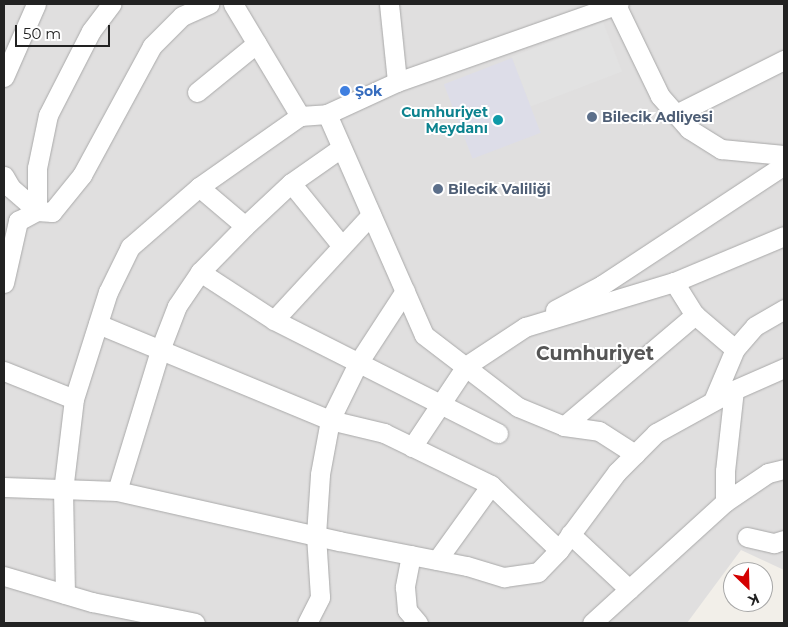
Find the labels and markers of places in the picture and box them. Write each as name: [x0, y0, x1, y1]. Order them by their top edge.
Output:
place label: Şok: [355, 83, 382, 99]
marker: Şok: [339, 85, 351, 97]
place label: Cumhuriyet Meydanı: [401, 104, 488, 136]
place label: Bilecik Adliyesi: [602, 109, 713, 125]
marker: Bilecik Adliyesi: [586, 111, 598, 123]
marker: Cumhuriyet Meydanı: [492, 114, 504, 126]
place label: Bilecik Valiliği: [448, 181, 551, 197]
marker: Bilecik Valiliği: [432, 183, 444, 195]

